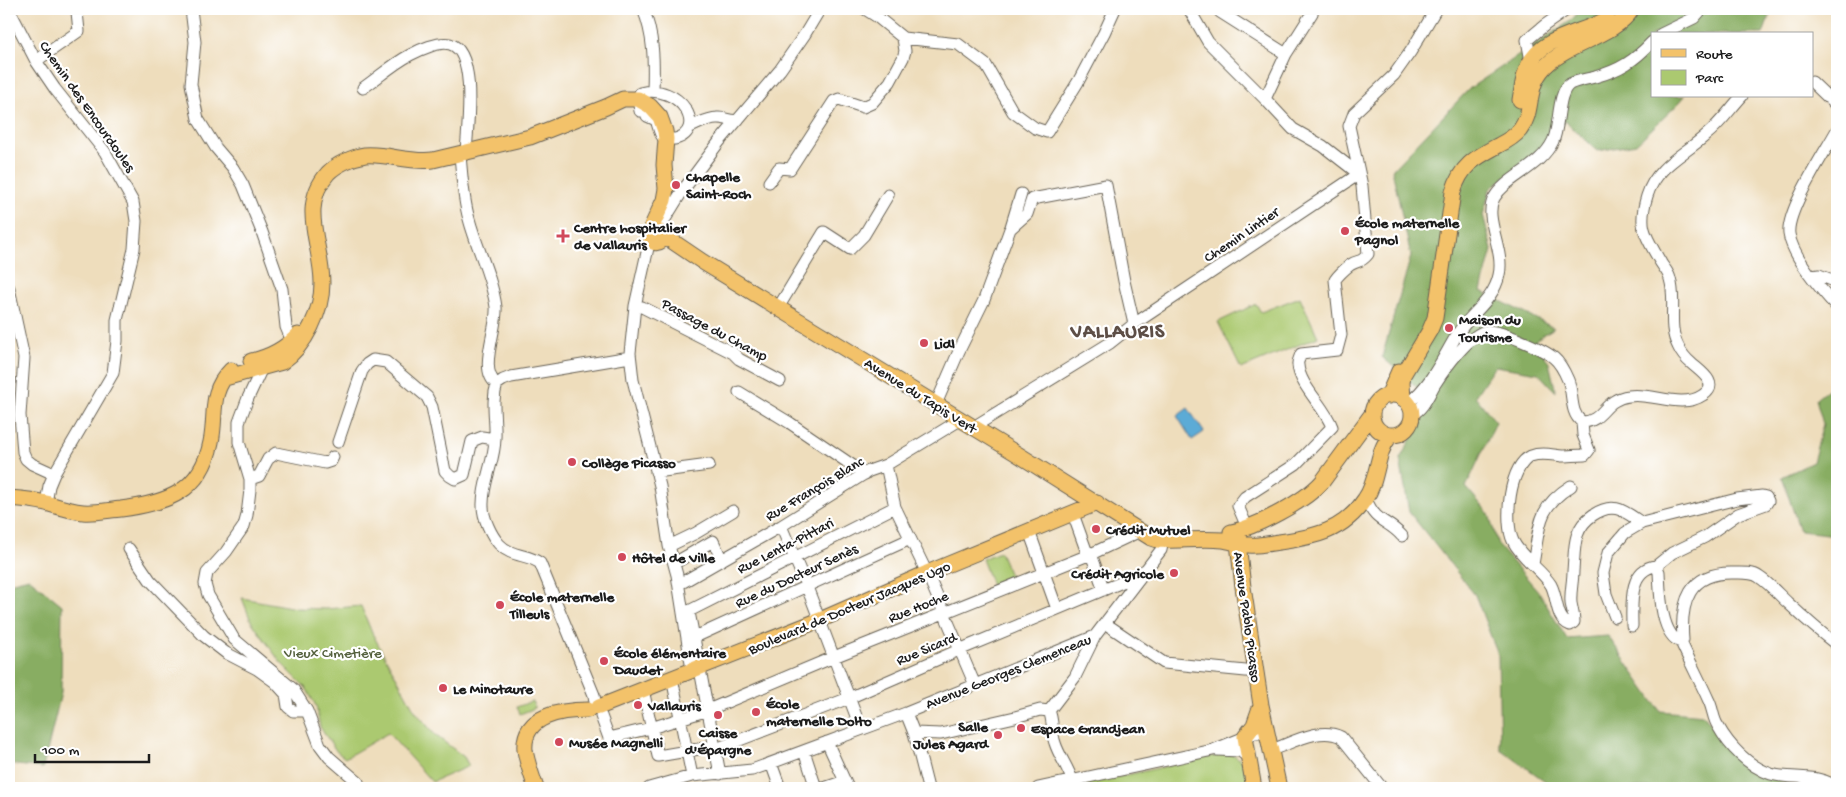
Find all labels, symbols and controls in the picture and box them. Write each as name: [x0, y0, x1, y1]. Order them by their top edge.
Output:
legend: [1651, 32, 1814, 98]
street label: Chemin des Encourdoules: [34, 38, 139, 177]
text: Route: [1696, 46, 1733, 64]
text: Parc: [1695, 70, 1724, 88]
place label: Chapelle Saint-Roch: [685, 169, 751, 204]
marker: Chapelle Saint-Roch: [670, 179, 682, 191]
street label: Chemin Lintier: [1201, 203, 1285, 267]
place label: École maternelle Pagnol: [1354, 215, 1460, 250]
place label: Centre hospitalier de Vallauris: [573, 220, 687, 255]
marker: École maternelle Pagnol: [1339, 225, 1351, 237]
marker: Centre hospitalier de Vallauris: [556, 229, 570, 243]
street label: Passage du Champ: [657, 295, 771, 367]
place label: Maison du Tourisme: [1458, 312, 1522, 347]
district label: VALLAURIS: [1070, 322, 1165, 345]
marker: Maison du Tourisme: [1443, 322, 1455, 334]
place label: Lidl: [934, 336, 956, 354]
marker: Lidl: [918, 337, 930, 349]
street label: Avenue du Tapis Vert: [860, 355, 981, 440]
street label: Rue François Blanc: [763, 453, 868, 526]
place label: Collège Picasso: [581, 455, 676, 473]
marker: Collège Picasso: [566, 456, 578, 468]
street label: Rue Lenta-Pittari: [734, 515, 837, 579]
place label: Crédit Mutuel: [1105, 522, 1191, 540]
marker: Crédit Mutuel: [1090, 523, 1102, 535]
street label: Rue du Docteur Senès: [733, 540, 861, 613]
place label: Hôtel de Ville: [632, 550, 716, 568]
marker: Hôtel de Ville: [616, 551, 628, 563]
street label: Avenue Pablo Picasso: [1228, 551, 1264, 684]
street label: Boulevard de Docteur Jacques Ugo: [745, 558, 954, 660]
place label: Crédit Agricole: [1070, 566, 1165, 584]
marker: Crédit Agricole: [1168, 567, 1180, 579]
street label: Rue Hoche: [886, 588, 952, 628]
place label: École maternelle Tilleuls: [509, 589, 615, 624]
marker: École maternelle Tilleuls: [494, 599, 506, 611]
street label: Rue Sicard: [894, 629, 961, 671]
street label: Avenue Georges Clemenceau: [923, 631, 1094, 714]
park label: Vieux Cimetière: [283, 645, 382, 663]
place label: École élémentaire Daudet: [612, 645, 727, 680]
marker: École élémentaire Daudet: [598, 655, 610, 667]
place label: Le Minotaure: [453, 681, 534, 699]
marker: Le Minotaure: [437, 682, 449, 694]
place label: École maternelle Dolto: [766, 696, 872, 731]
place label: Vallauris: [647, 698, 702, 716]
marker: Vallauris: [632, 699, 644, 711]
marker: École maternelle Dolto: [750, 706, 762, 718]
marker: Caisse d'Épargne: [712, 709, 724, 721]
place label: Salle Jules Agard: [912, 719, 990, 754]
place label: Espace Grandjean: [1031, 721, 1145, 739]
marker: Espace Grandjean: [1015, 722, 1027, 734]
place label: Caisse d'Épargne: [685, 725, 752, 760]
marker: Salle Jules Agard: [992, 729, 1004, 741]
scale bar: [35, 732, 149, 764]
place label: Musée Magnelli: [569, 735, 663, 753]
marker: Musée Magnelli: [553, 736, 565, 748]
text: 100 m: [41, 742, 80, 760]

